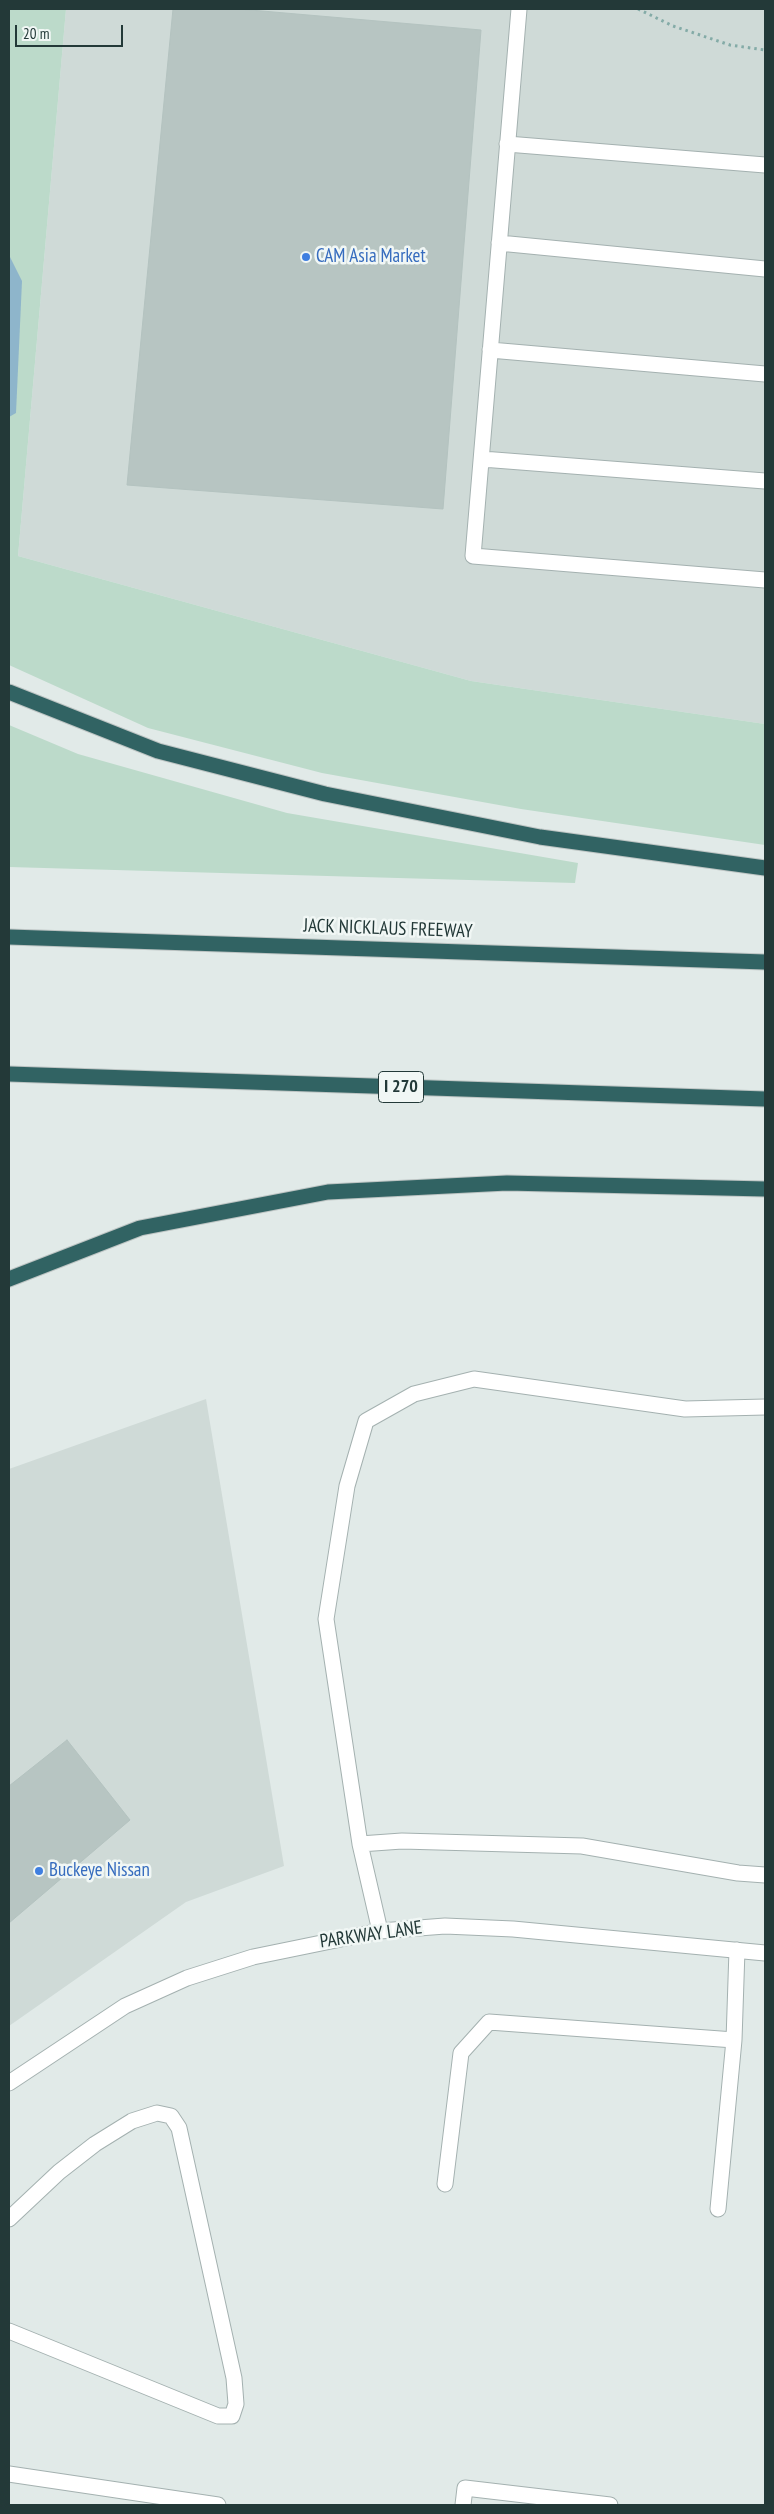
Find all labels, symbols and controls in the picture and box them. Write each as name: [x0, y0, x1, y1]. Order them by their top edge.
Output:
scale bar: [18, 15, 125, 47]
text: 20 m: [23, 24, 49, 43]
place label: CAM Asia Market: [316, 246, 426, 268]
marker: CAM Asia Market: [300, 251, 312, 263]
street label: JACK NICKLAUS FREEWAY: [303, 915, 473, 943]
road number: I 270: [378, 1072, 424, 1102]
place label: Buckeye Nissan: [49, 1860, 150, 1882]
marker: Buckeye Nissan: [33, 1865, 45, 1877]
street label: PARKWAY LANE: [318, 1917, 424, 1953]

